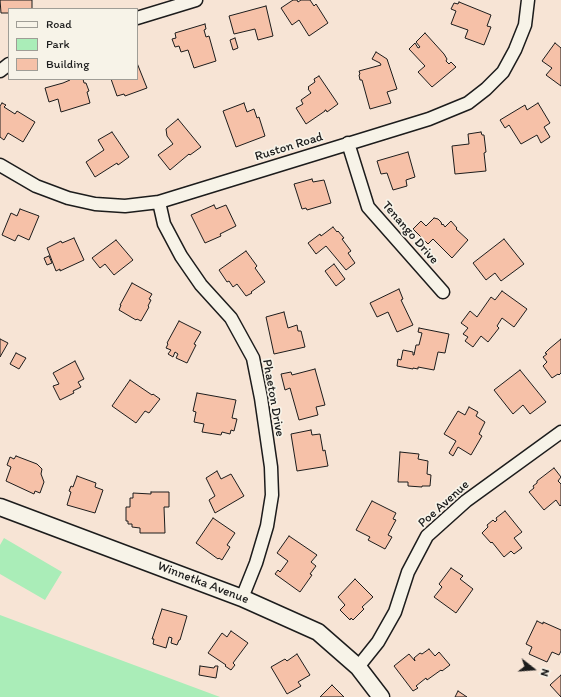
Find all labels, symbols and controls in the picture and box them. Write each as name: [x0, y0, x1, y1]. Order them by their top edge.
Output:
legend: [8, 8, 138, 80]
text: Road: [46, 17, 72, 31]
text: Park: [46, 37, 70, 51]
text: Building: [46, 57, 89, 71]
street label: Ruston Road: [253, 129, 325, 165]
street label: Tenango Drive: [378, 198, 442, 268]
street label: Phaeton Drive: [259, 358, 287, 438]
street label: Poe Avenue: [415, 477, 473, 531]
street label: Winnetka Avenue: [155, 558, 251, 608]
north arrow: [513, 649, 553, 689]
text: N: [538, 667, 552, 678]

